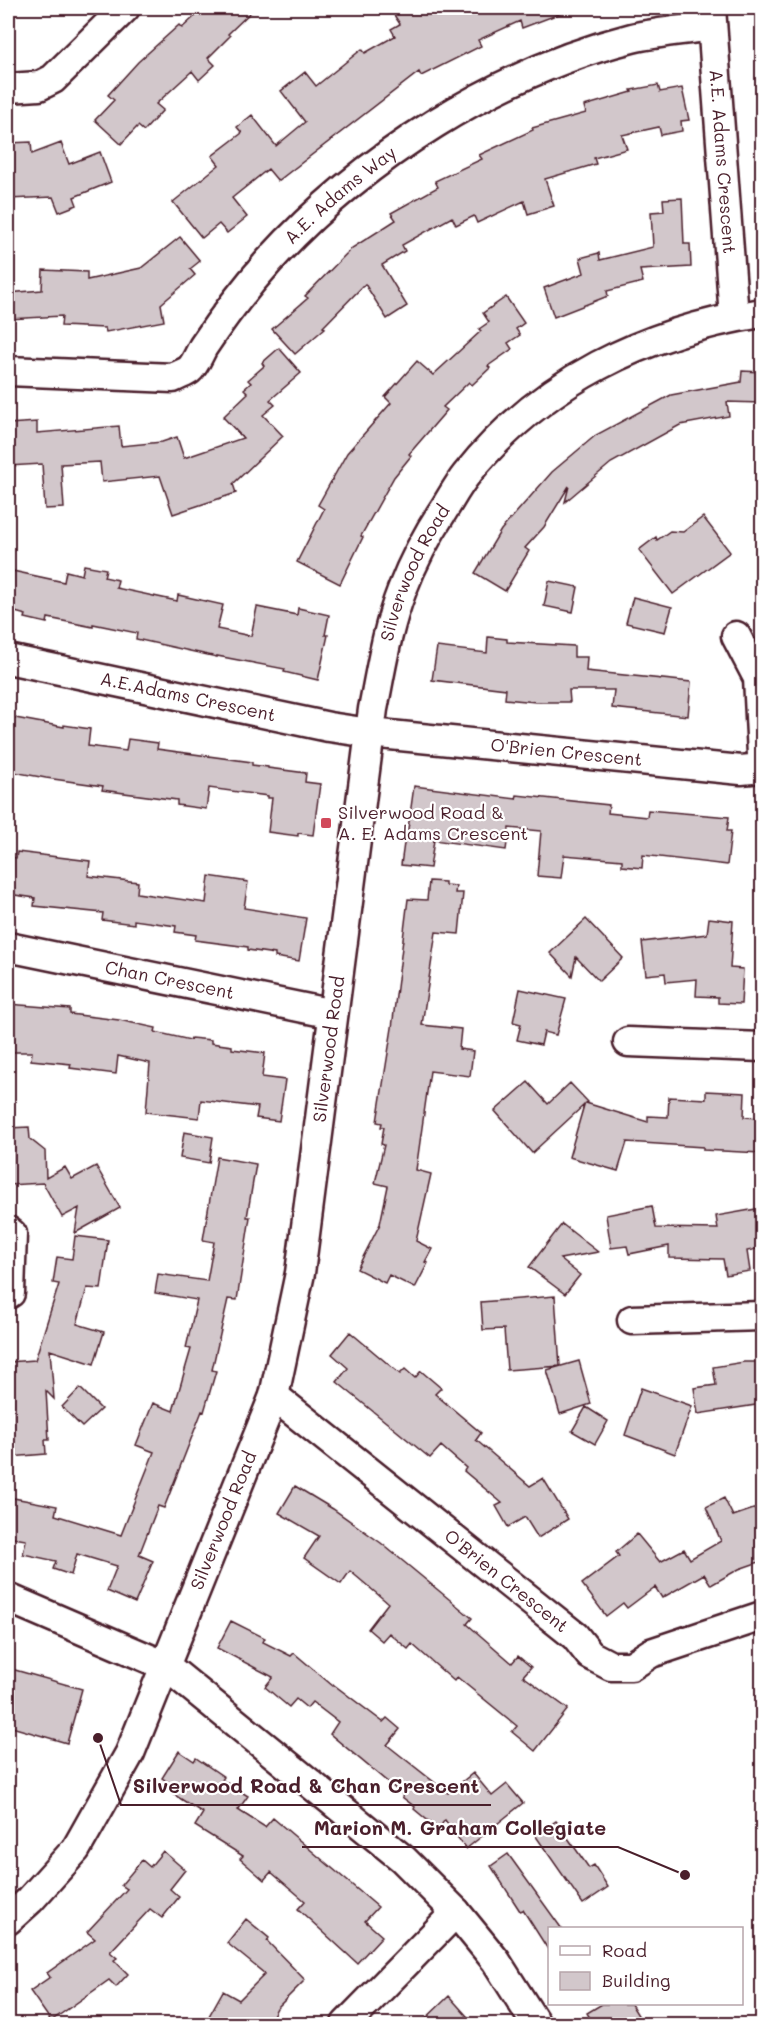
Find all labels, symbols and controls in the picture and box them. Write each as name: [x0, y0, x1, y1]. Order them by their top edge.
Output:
street label: A.E. Adams Crescent: [705, 69, 742, 254]
street label: A.E. Adams Way: [279, 140, 401, 249]
street label: Silverwood Road: [374, 500, 455, 644]
street label: A.E.Adams Crescent: [98, 666, 278, 726]
street label: O'Brien Crescent: [490, 732, 644, 771]
place label: Silverwood Road & A. E. Adams Crescent: [338, 800, 528, 845]
marker: Silverwood Road & A. E. Adams Crescent: [319, 816, 333, 830]
street label: Chan Crescent: [103, 954, 237, 1004]
street label: Silverwood Road: [307, 974, 349, 1124]
street label: Silverwood Road: [184, 1448, 261, 1593]
street label: O'Brien Crescent: [440, 1523, 574, 1637]
callout: Silverwood Road & Chan Crescent: [121, 1767, 491, 1805]
text: Silverwood Road & Chan Crescent: [133, 1772, 479, 1798]
callout: Marion M. Graham Collegiate: [302, 1809, 618, 1847]
text: Marion M. Graham Collegiate: [314, 1814, 606, 1840]
legend: [548, 1927, 743, 2005]
text: Road: [602, 1938, 647, 1962]
text: Building: [602, 1968, 670, 1992]

